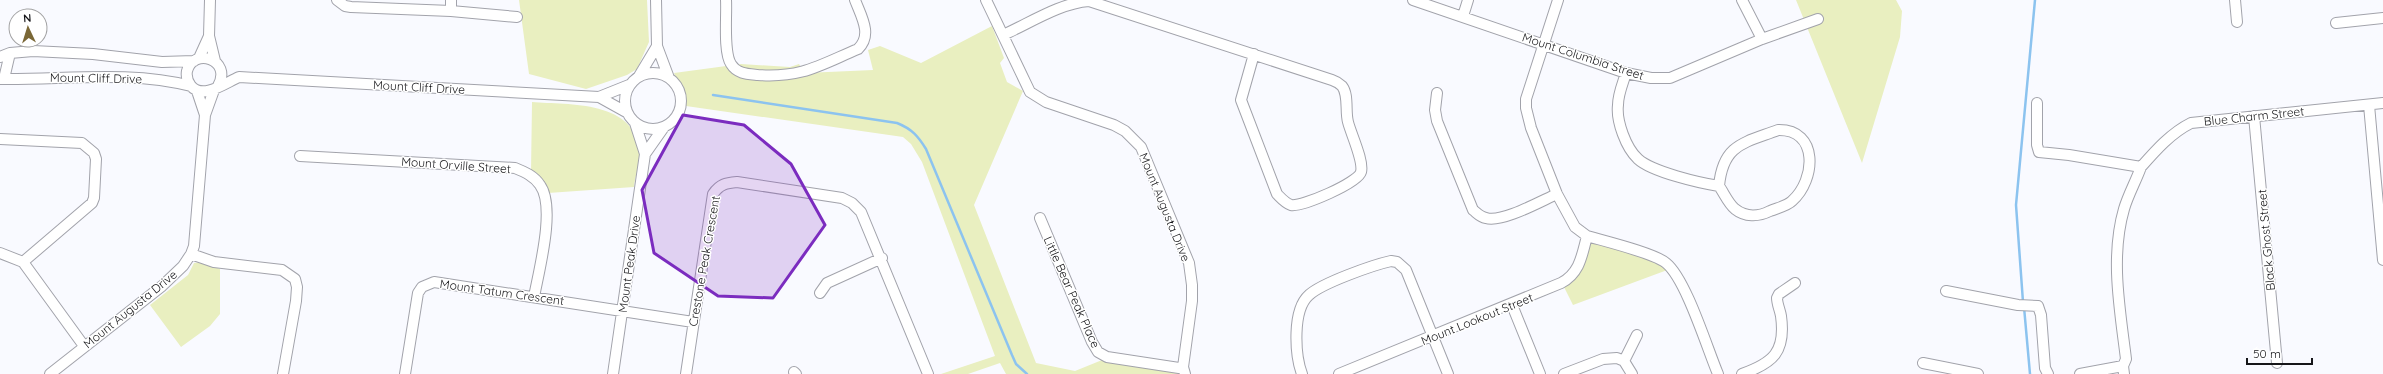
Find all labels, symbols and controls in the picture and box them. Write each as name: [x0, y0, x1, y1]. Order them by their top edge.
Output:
north arrow: [8, 8, 48, 48]
text: N: [23, 11, 32, 25]
street label: Mount Columbia Street: [1520, 29, 1646, 83]
street label: Mount Cliff Drive: [50, 70, 142, 86]
street label: Mount Cliff Drive: [373, 77, 466, 97]
street label: Blue Charm Street: [2203, 103, 2305, 129]
street label: Mount Augusta Drive: [1136, 150, 1194, 264]
street label: Mount Orville Street: [401, 154, 511, 176]
street label: Black Ghost Street: [2254, 189, 2278, 291]
street label: Crestone Peak Crescent: [685, 195, 723, 327]
street label: Mount Peak Drive: [615, 214, 643, 314]
street label: Little Bear Peak Place: [1041, 234, 1103, 350]
street label: Mount Augusta Drive: [80, 267, 180, 351]
street label: Mount Tatum Crescent: [439, 276, 565, 308]
street label: Mount Lookout Street: [1419, 290, 1535, 348]
scale bar: [2247, 340, 2312, 366]
text: 50 m: [2253, 346, 2281, 361]

